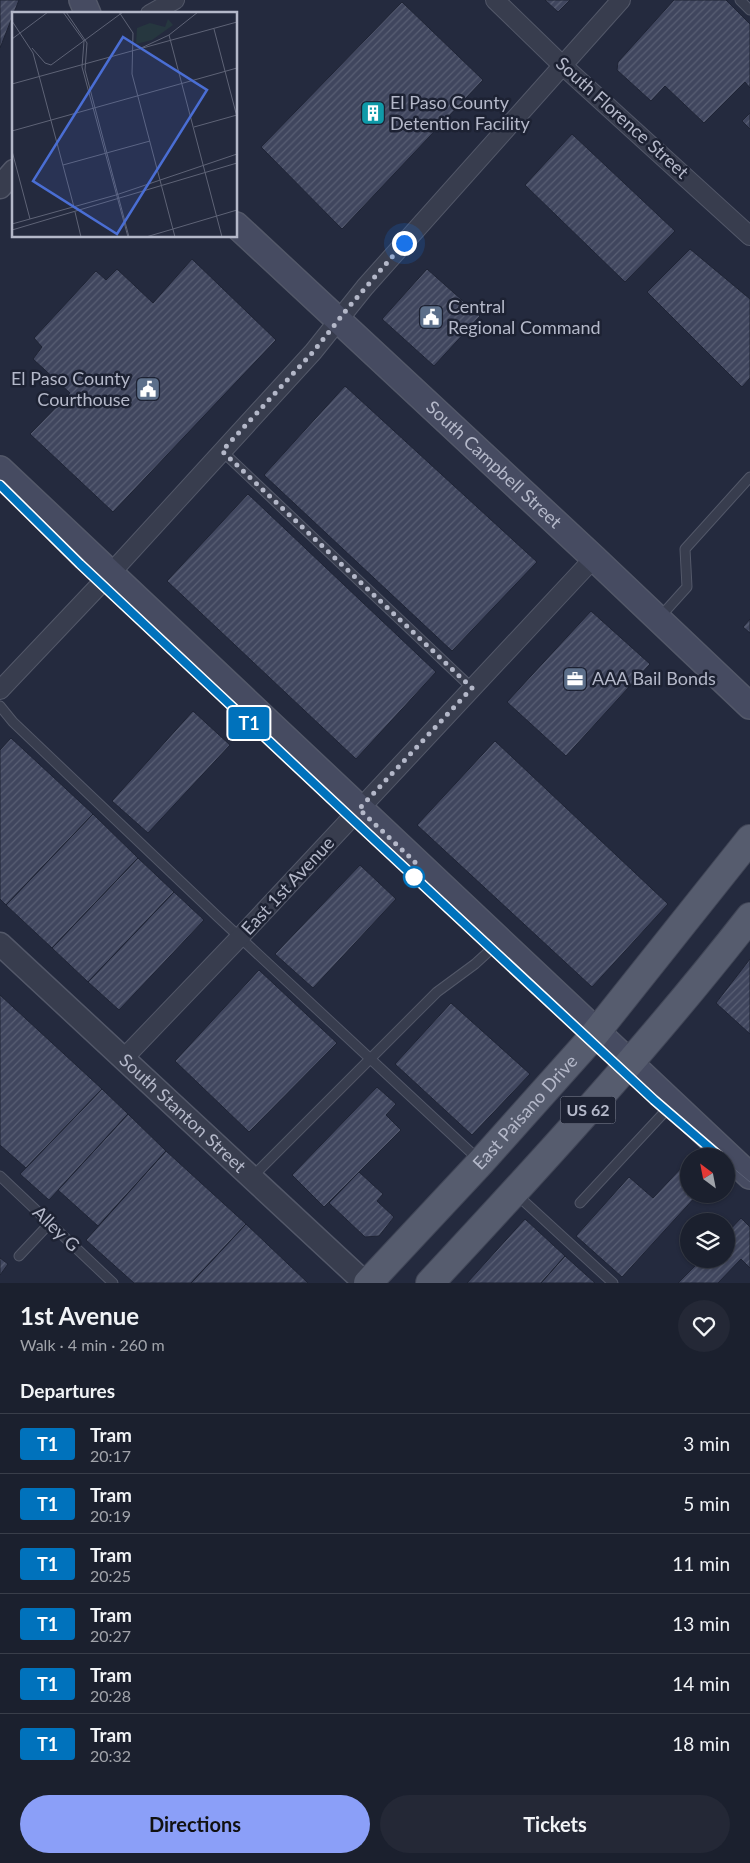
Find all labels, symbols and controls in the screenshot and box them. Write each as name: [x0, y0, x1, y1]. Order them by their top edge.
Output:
inset map: [12, 12, 238, 238]
street label: South Florence Street: [552, 52, 694, 183]
place label: El Paso County Detention Facility: [390, 91, 531, 134]
building icon: El Paso County Detention Facility: [360, 100, 386, 126]
your location: [392, 231, 417, 256]
place label: Central Regional Command: [448, 295, 601, 338]
public building icon: Central Regional Command: [418, 304, 444, 330]
place label: El Paso County Courthouse: [11, 367, 131, 410]
public building icon: El Paso County Courthouse: [135, 376, 161, 402]
street label: South Campbell Street: [422, 396, 567, 533]
office icon: AAA Bail Bonds: [562, 666, 588, 692]
place label: AAA Bail Bonds: [592, 667, 716, 689]
line badge: T1: [226, 707, 272, 739]
text: T1: [238, 712, 260, 734]
street label: East 1st Avenue: [236, 832, 338, 939]
unlabelled marker: [403, 866, 425, 888]
street label: South Stanton Street: [115, 1049, 251, 1177]
street label: East Paisano Drive: [468, 1050, 582, 1174]
road number: US 62: [560, 1096, 616, 1124]
north arrow: [680, 1148, 735, 1202]
map controls: [680, 1148, 735, 1268]
street label: Alley G: [29, 1201, 85, 1256]
button: layers: [680, 1213, 735, 1268]
button: heart: [678, 1300, 730, 1352]
text: 1st Avenue: [20, 1301, 139, 1330]
text: Walk · 4 min · 260 m: [20, 1335, 165, 1354]
text: Departures: [20, 1379, 115, 1402]
text: Tram: [90, 1423, 132, 1446]
text: 3 min: [683, 1432, 730, 1455]
text: T1: [37, 1433, 58, 1455]
text: 20:17: [90, 1446, 131, 1465]
text: Tram: [90, 1483, 132, 1506]
text: 5 min: [683, 1492, 730, 1515]
text: T1: [37, 1493, 58, 1515]
text: 20:19: [90, 1506, 131, 1525]
text: Tram: [90, 1543, 132, 1566]
text: 11 min: [672, 1552, 730, 1575]
text: T1: [37, 1553, 58, 1575]
text: 20:25: [90, 1566, 131, 1585]
text: Tram: [90, 1603, 132, 1626]
text: 13 min: [672, 1612, 730, 1635]
text: T1: [37, 1613, 58, 1635]
text: 20:27: [90, 1626, 131, 1645]
text: Tram: [90, 1663, 132, 1686]
text: 14 min: [672, 1672, 730, 1695]
text: T1: [37, 1673, 58, 1695]
text: 20:28: [90, 1686, 131, 1705]
text: Tram: [90, 1723, 132, 1746]
text: 18 min: [672, 1732, 730, 1755]
text: T1: [37, 1733, 58, 1755]
text: 20:32: [90, 1746, 131, 1765]
button: Directions: [20, 1795, 370, 1853]
button: Tickets: [380, 1795, 730, 1853]

